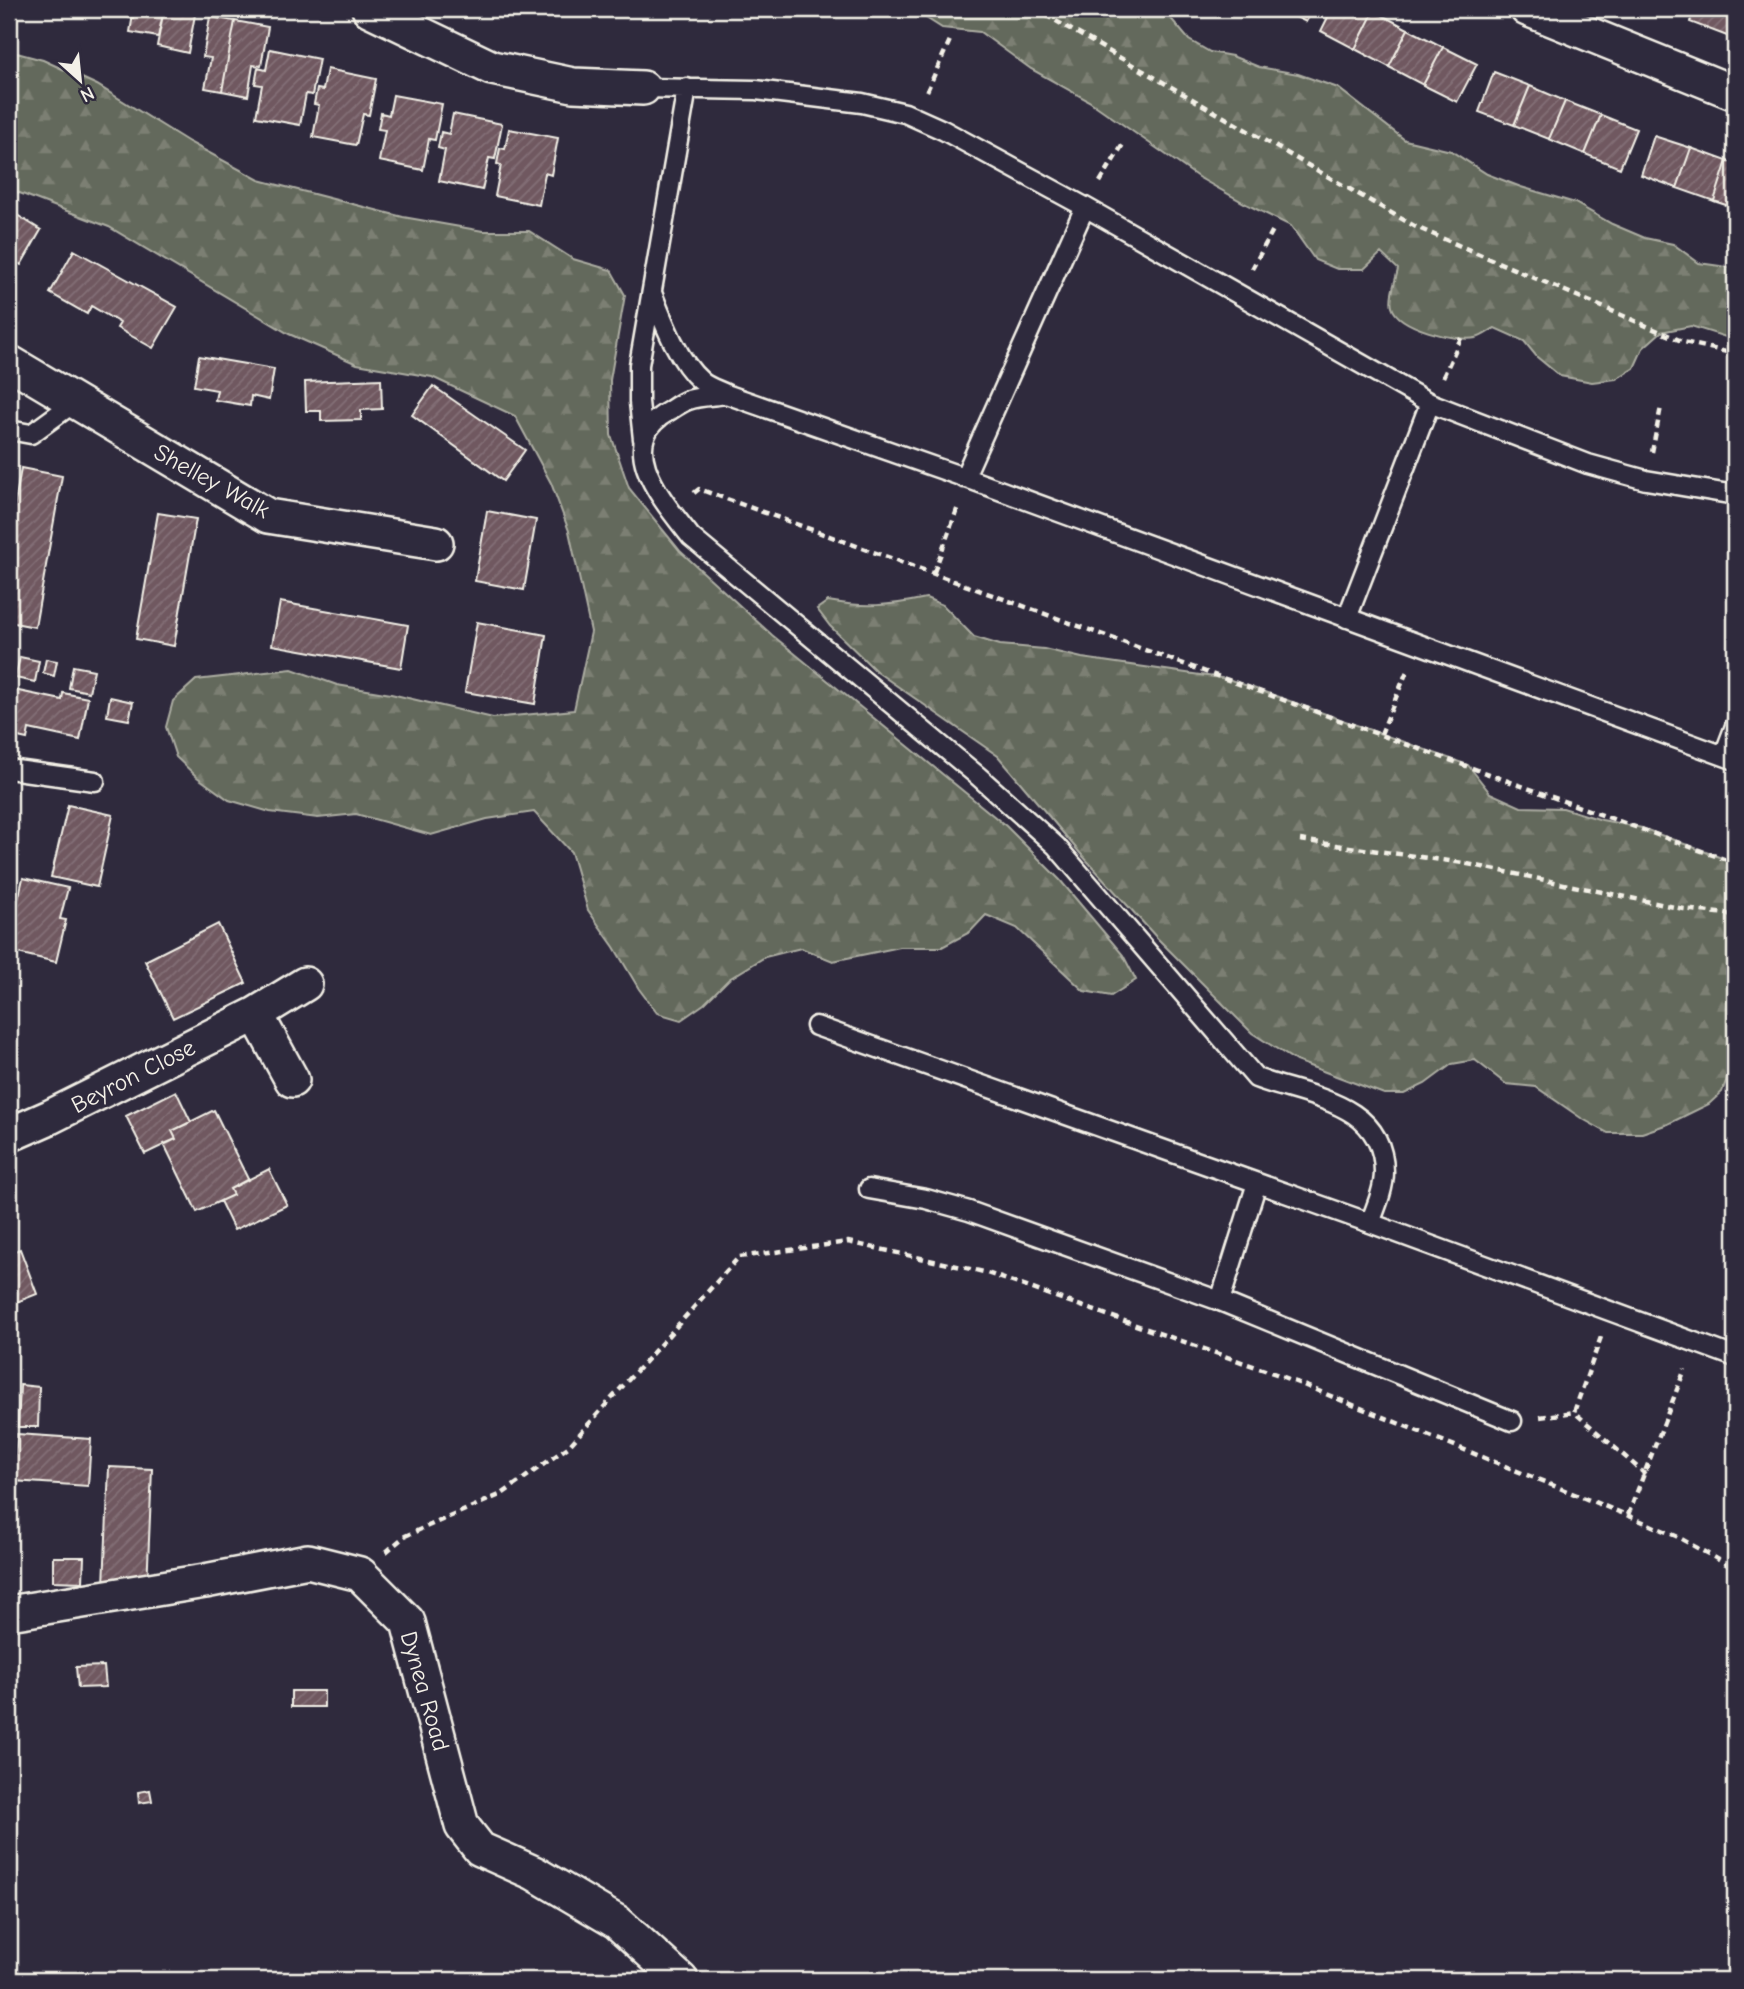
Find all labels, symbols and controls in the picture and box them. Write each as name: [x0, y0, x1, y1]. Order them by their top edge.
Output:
north arrow: [46, 46, 116, 116]
text: N: [77, 82, 98, 107]
street label: Shelley Walk: [149, 438, 275, 524]
street label: Beyron Close: [66, 1033, 200, 1119]
street label: Dynea Road: [395, 1628, 455, 1754]

